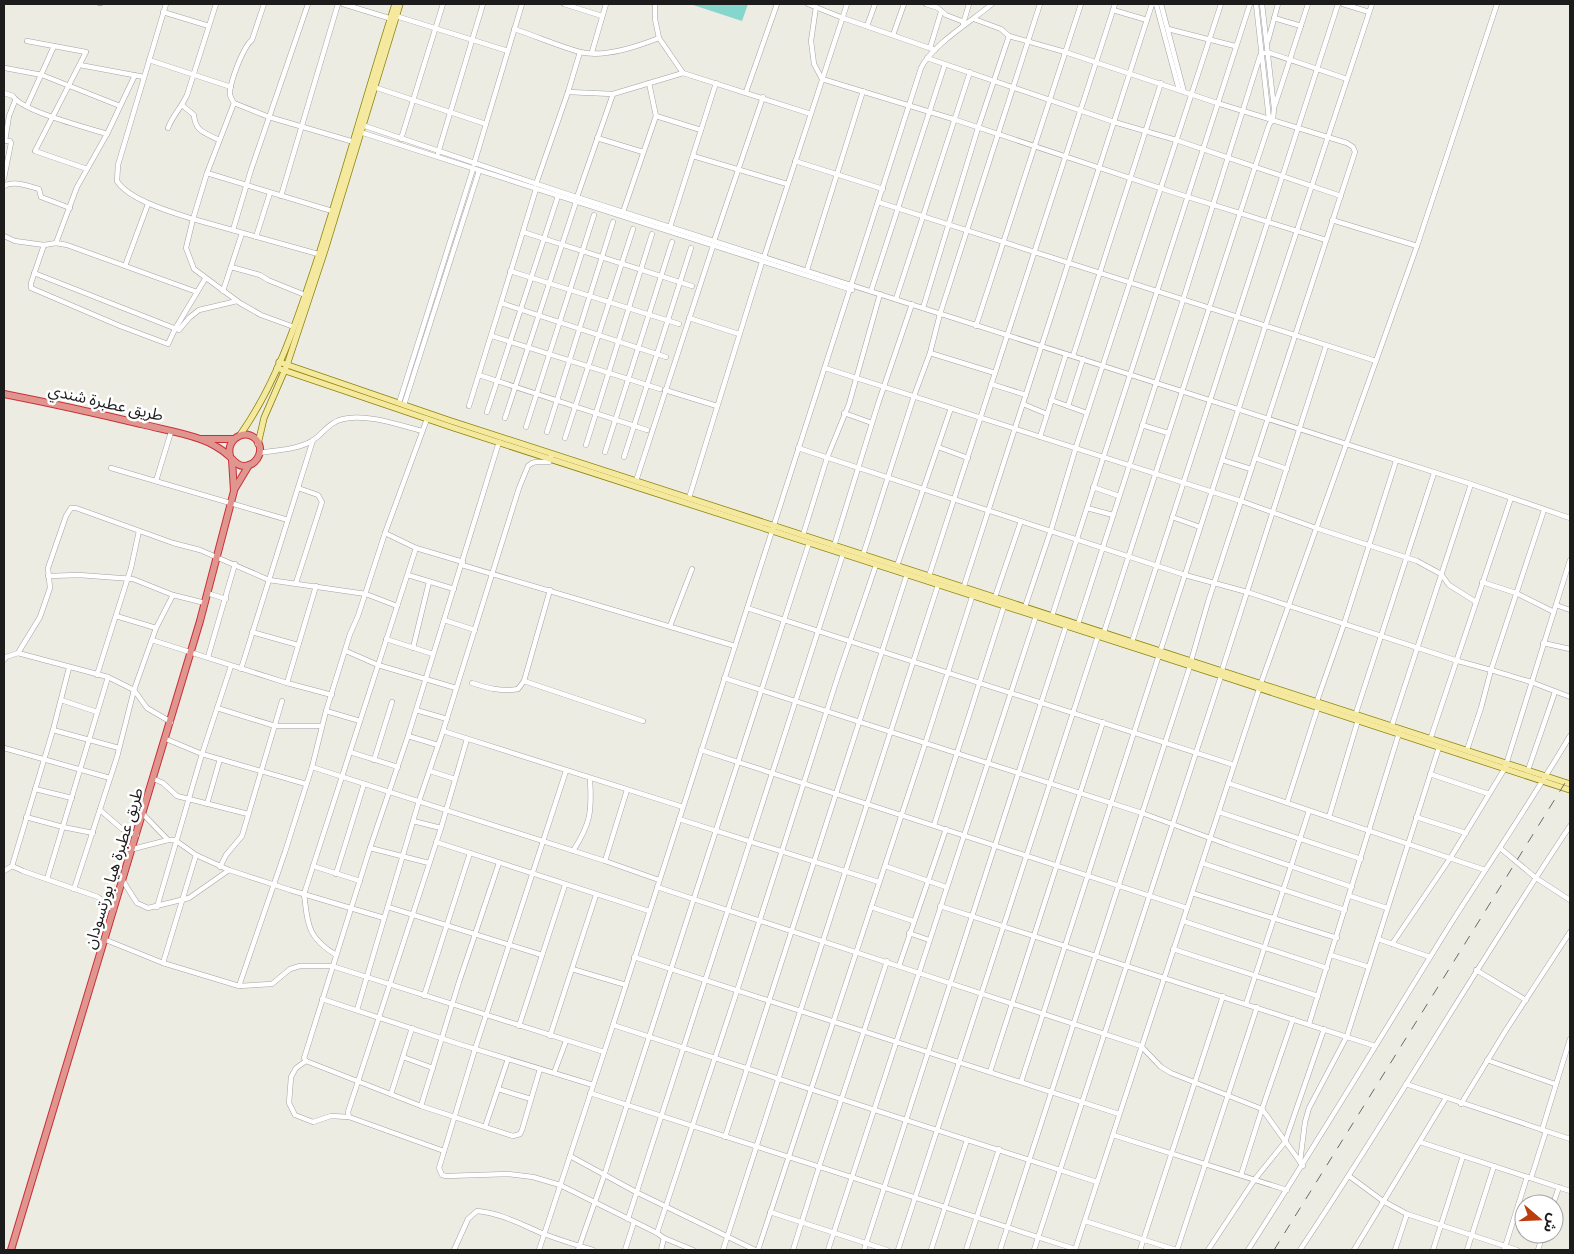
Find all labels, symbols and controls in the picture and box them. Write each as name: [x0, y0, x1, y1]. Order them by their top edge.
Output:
street label: طريق عطبرة شندي: [46, 380, 165, 428]
street label: طريق عطبرة هيا بورتسودان: [80, 785, 148, 951]
north arrow: [1514, 1194, 1564, 1244]
text: ش: [1540, 1211, 1563, 1235]

